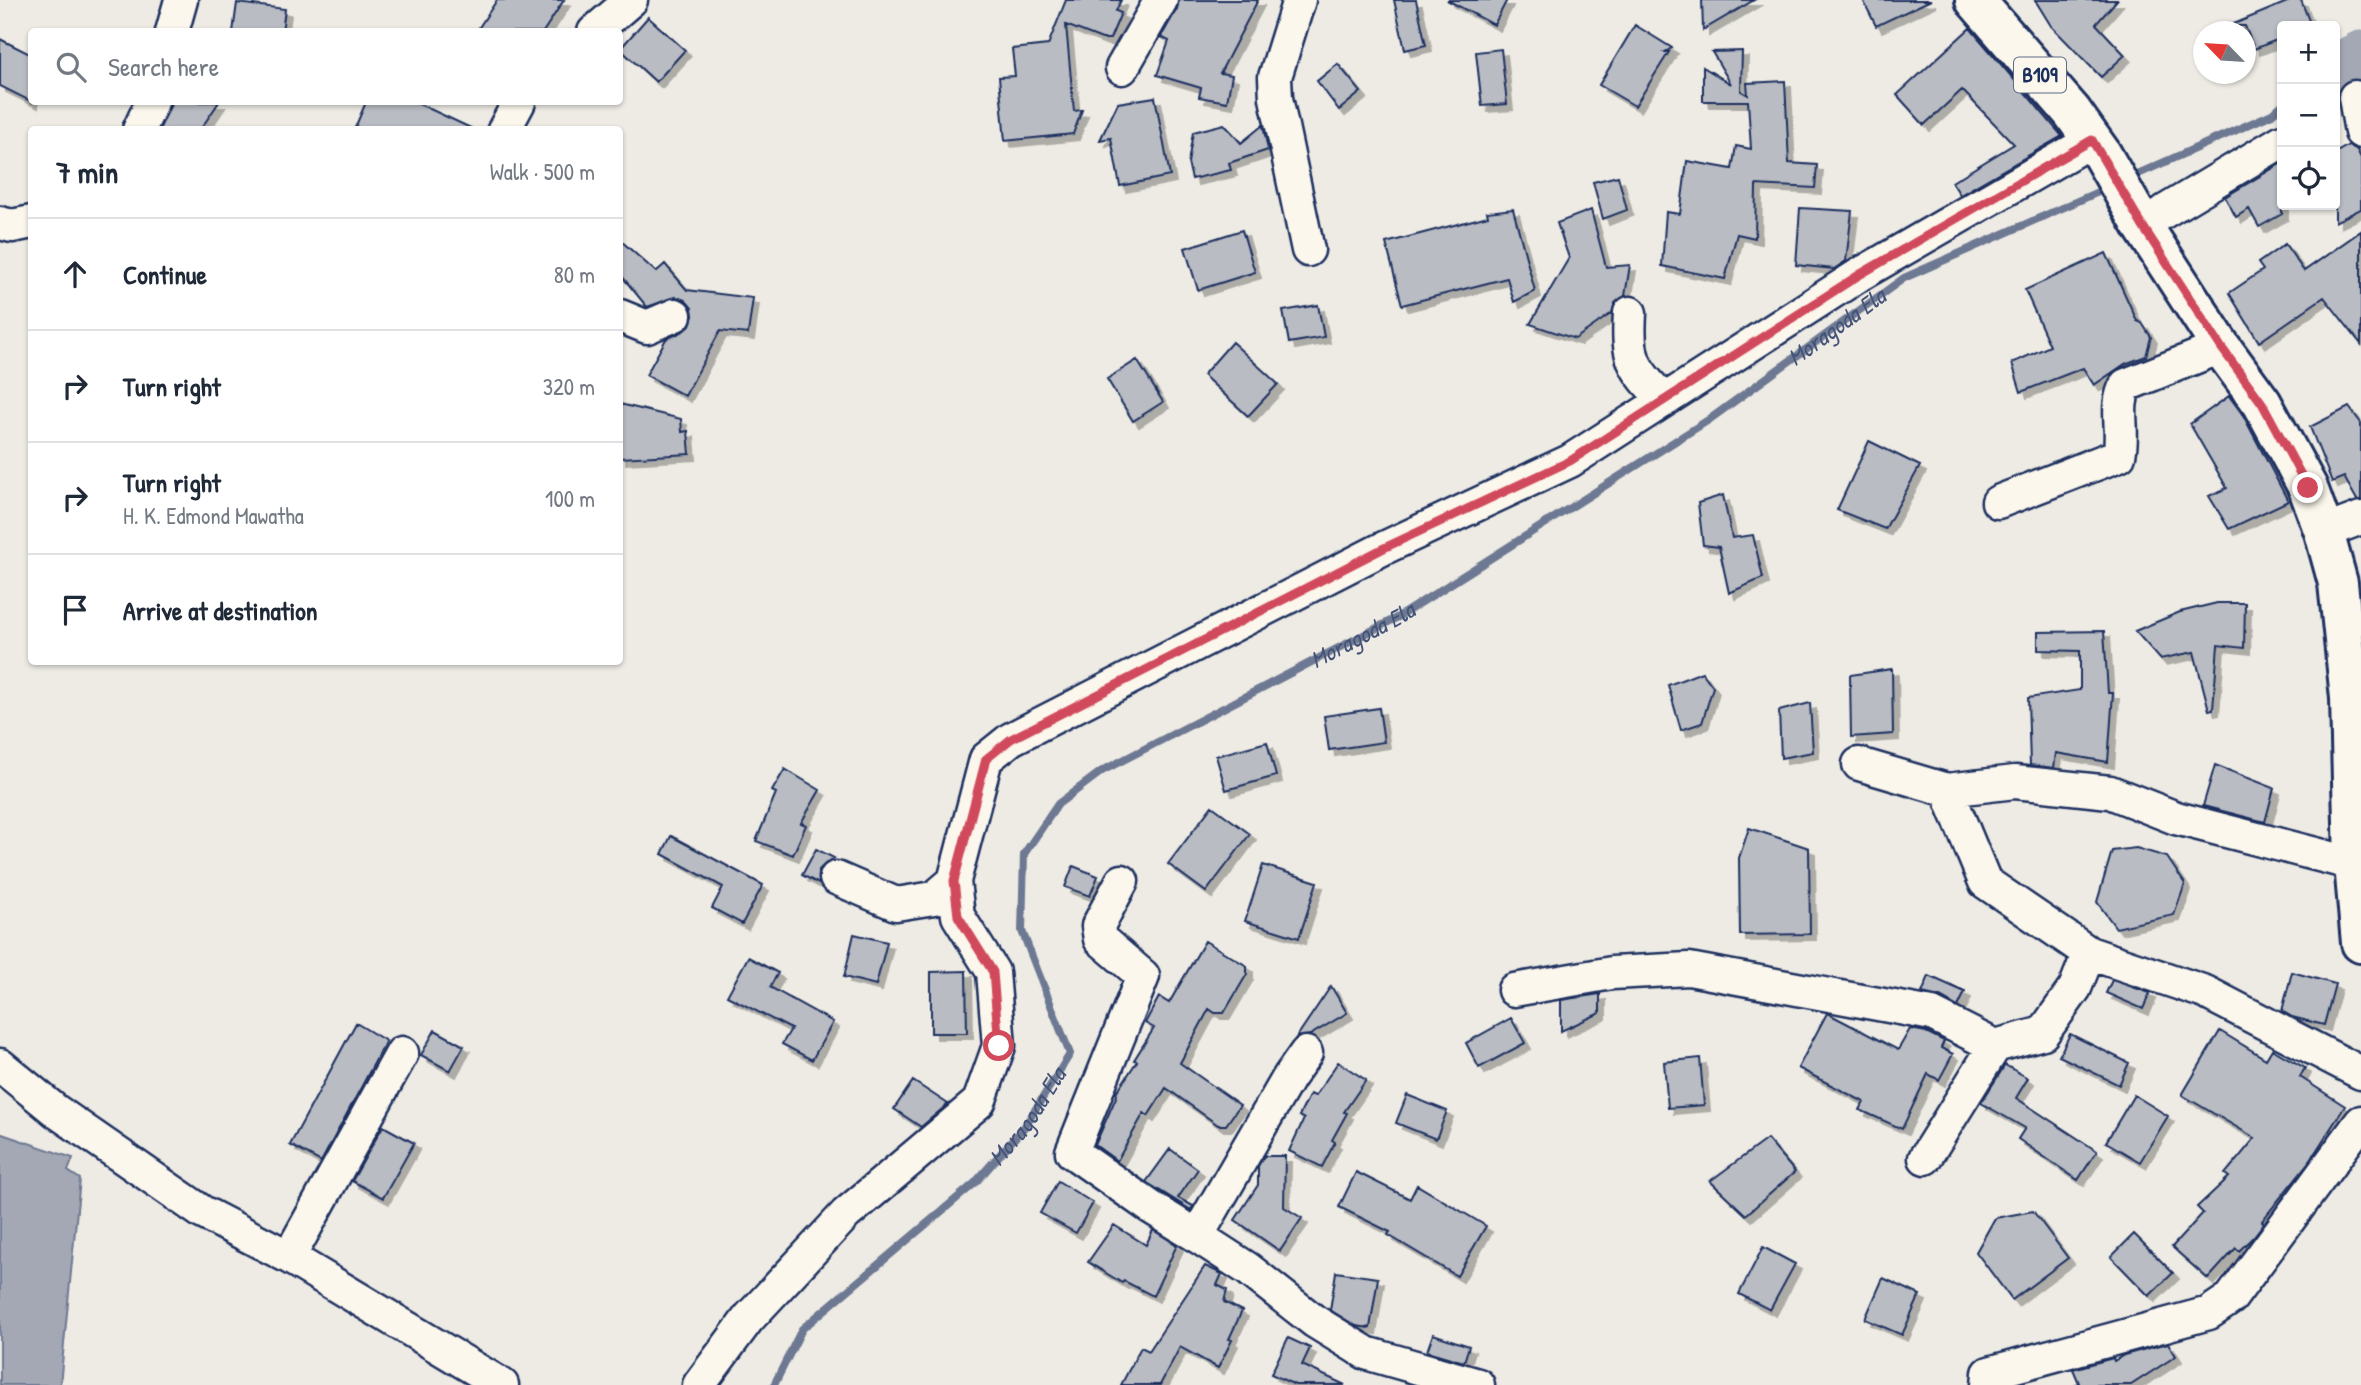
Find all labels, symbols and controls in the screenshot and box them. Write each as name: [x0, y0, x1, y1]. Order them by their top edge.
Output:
north arrow: [2193, 21, 2256, 84]
map controls: [2277, 21, 2340, 210]
button: +: [2277, 21, 2340, 84]
search box: [28, 28, 623, 105]
icon: search: [52, 48, 90, 86]
text: Search here: [108, 49, 219, 84]
road number: B109: [2014, 57, 2066, 92]
button: −: [2277, 84, 2340, 147]
button: locate: [2277, 147, 2340, 210]
text: 7 min: [56, 152, 118, 192]
text: Walk · 500 m: [490, 156, 595, 187]
icon: ahead: [56, 255, 94, 293]
text: Continue: [123, 257, 207, 292]
text: 80 m: [554, 259, 595, 290]
water label: Moragoda Ela: [1781, 278, 1894, 373]
icon: right: [56, 367, 94, 405]
text: Turn right: [123, 369, 221, 404]
text: 320 m: [543, 371, 595, 402]
text: Turn right: [123, 465, 221, 500]
route end: [2292, 472, 2323, 503]
icon: right: [56, 479, 94, 517]
text: 100 m: [545, 483, 595, 514]
text: H. K. Edmond Mawatha: [123, 500, 304, 531]
icon: arrive: [56, 591, 94, 629]
water label: Moragoda Ela: [1304, 592, 1423, 675]
text: Arrive at destination: [123, 593, 318, 628]
route start: [983, 1030, 1014, 1061]
water label: Moragoda Ela: [981, 1059, 1074, 1172]

